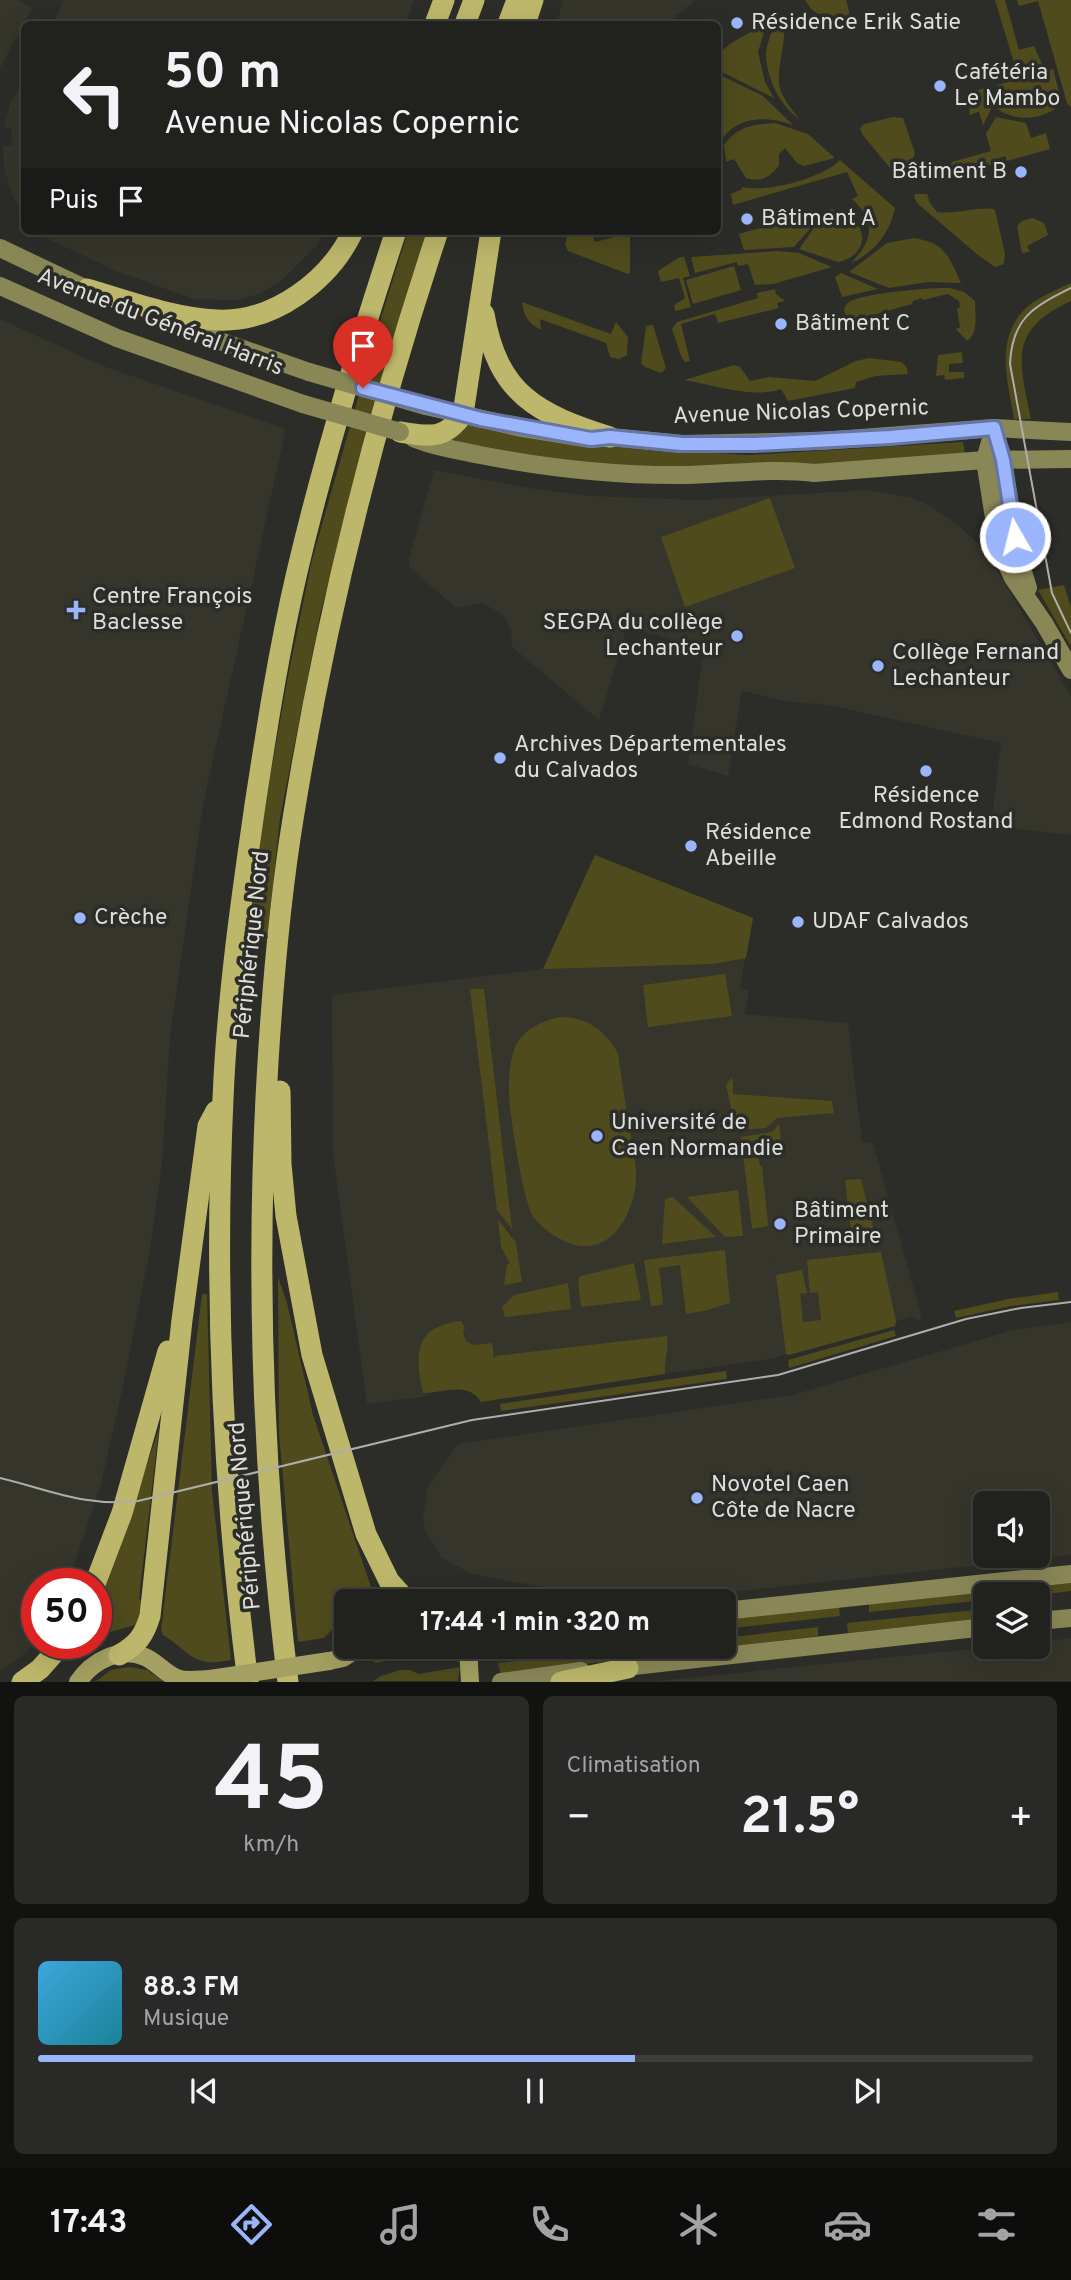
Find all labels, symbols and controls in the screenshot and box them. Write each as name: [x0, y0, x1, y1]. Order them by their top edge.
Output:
place label: Résidence Erik Satie: [751, 9, 961, 38]
marker: Résidence Erik Satie: [729, 15, 745, 31]
text: 50 m: [164, 44, 281, 106]
icon: left: [49, 49, 140, 140]
place label: Cafétéria Le Mambo: [954, 59, 1060, 114]
marker: Cafétéria Le Mambo: [932, 78, 948, 94]
text: Avenue Nicolas Copernic: [164, 105, 520, 145]
place label: Bâtiment B: [892, 158, 1007, 187]
marker: Bâtiment B: [1013, 164, 1029, 180]
icon: arrive: [112, 182, 150, 220]
text: Puis: [49, 185, 98, 218]
place label: Bâtiment A: [761, 205, 876, 234]
marker: Bâtiment A: [739, 211, 755, 227]
street label: Avenue du Général Harris: [33, 263, 287, 383]
place label: Bâtiment C: [795, 310, 910, 339]
pin: [333, 316, 393, 388]
marker: Bâtiment C: [773, 316, 789, 332]
icon: arrive: [344, 327, 382, 365]
street label: Avenue Nicolas Copernic: [673, 394, 929, 432]
position arrow: [978, 500, 1052, 574]
place label: Centre François Baclesse: [92, 583, 253, 638]
marker: Centre François Baclesse: [66, 600, 86, 620]
place label: SEGPA du collège Lechanteur: [543, 609, 723, 664]
marker: SEGPA du collège Lechanteur: [729, 628, 745, 644]
place label: Collège Fernand Lechanteur: [892, 639, 1059, 694]
marker: Collège Fernand Lechanteur: [870, 658, 886, 674]
place label: Archives Départementales du Calvados: [514, 731, 787, 786]
marker: Archives Départementales du Calvados: [492, 750, 508, 766]
marker: Résidence Edmond Rostand: [918, 763, 934, 779]
place label: Résidence Edmond Rostand: [838, 782, 1014, 837]
place label: Résidence Abeille: [705, 819, 812, 874]
marker: Résidence Abeille: [683, 838, 699, 854]
street label: Périphérique Nord: [229, 850, 277, 1040]
place label: Crèche: [94, 904, 167, 933]
place label: UDAF Calvados: [812, 908, 969, 937]
marker: Crèche: [72, 910, 88, 926]
marker: UDAF Calvados: [790, 914, 806, 930]
place label: Université de Caen Normandie: [611, 1109, 784, 1164]
marker: Université de Caen Normandie: [589, 1128, 605, 1144]
place label: Bâtiment Primaire: [794, 1197, 889, 1252]
marker: Bâtiment Primaire: [772, 1216, 788, 1232]
street label: Périphérique Nord: [223, 1421, 269, 1611]
place label: Novotel Caen Côte de Nacre: [711, 1471, 856, 1526]
marker: Novotel Caen Côte de Nacre: [689, 1490, 705, 1506]
map controls: [973, 1491, 1050, 1659]
button: sound: [973, 1491, 1050, 1568]
speed limit sign: 50: [21, 1568, 112, 1659]
button: layers: [973, 1582, 1050, 1659]
text: 17:44 · 1 min · 320 m: [420, 1607, 650, 1640]
text: 45: [214, 1728, 328, 1843]
text: Climatisation: [567, 1752, 701, 1781]
text: 21.5°: [740, 1786, 859, 1852]
text: −: [567, 1795, 591, 1844]
text: +: [1008, 1795, 1033, 1844]
text: km/h: [243, 1831, 299, 1860]
text: 88.3 FM: [143, 1972, 240, 2005]
text: Musique: [143, 2005, 229, 2034]
icon: previous: [185, 2072, 223, 2110]
icon: pause: [516, 2072, 554, 2110]
icon: next: [848, 2072, 886, 2110]
icon: directions: [227, 2200, 276, 2249]
icon: music: [376, 2200, 425, 2249]
icon: phone: [525, 2200, 574, 2249]
icon: climate: [674, 2200, 723, 2249]
icon: car: [823, 2200, 872, 2249]
icon: filters: [972, 2200, 1021, 2249]
text: 17:43: [50, 2204, 127, 2244]

